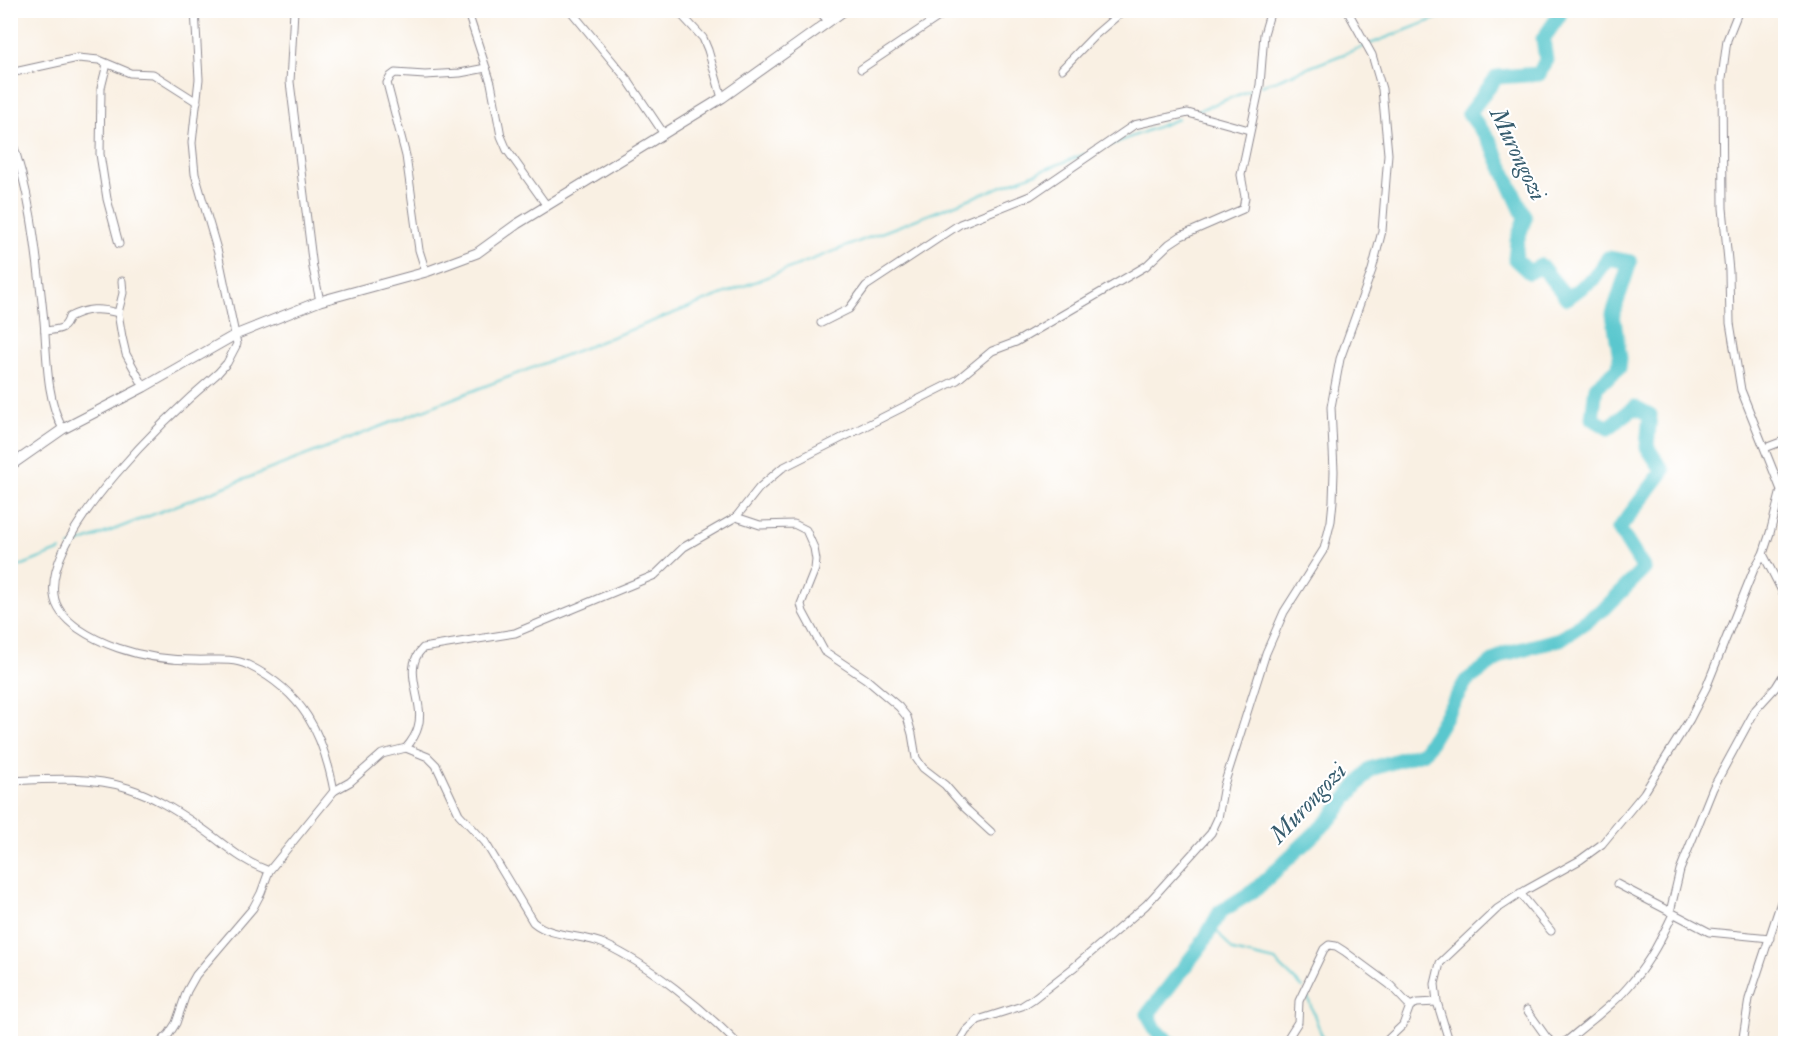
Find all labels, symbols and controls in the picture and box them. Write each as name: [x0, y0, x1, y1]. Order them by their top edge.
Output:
water label: Murongozi: [1481, 101, 1554, 206]
water label: Murongozi: [1261, 756, 1354, 852]

